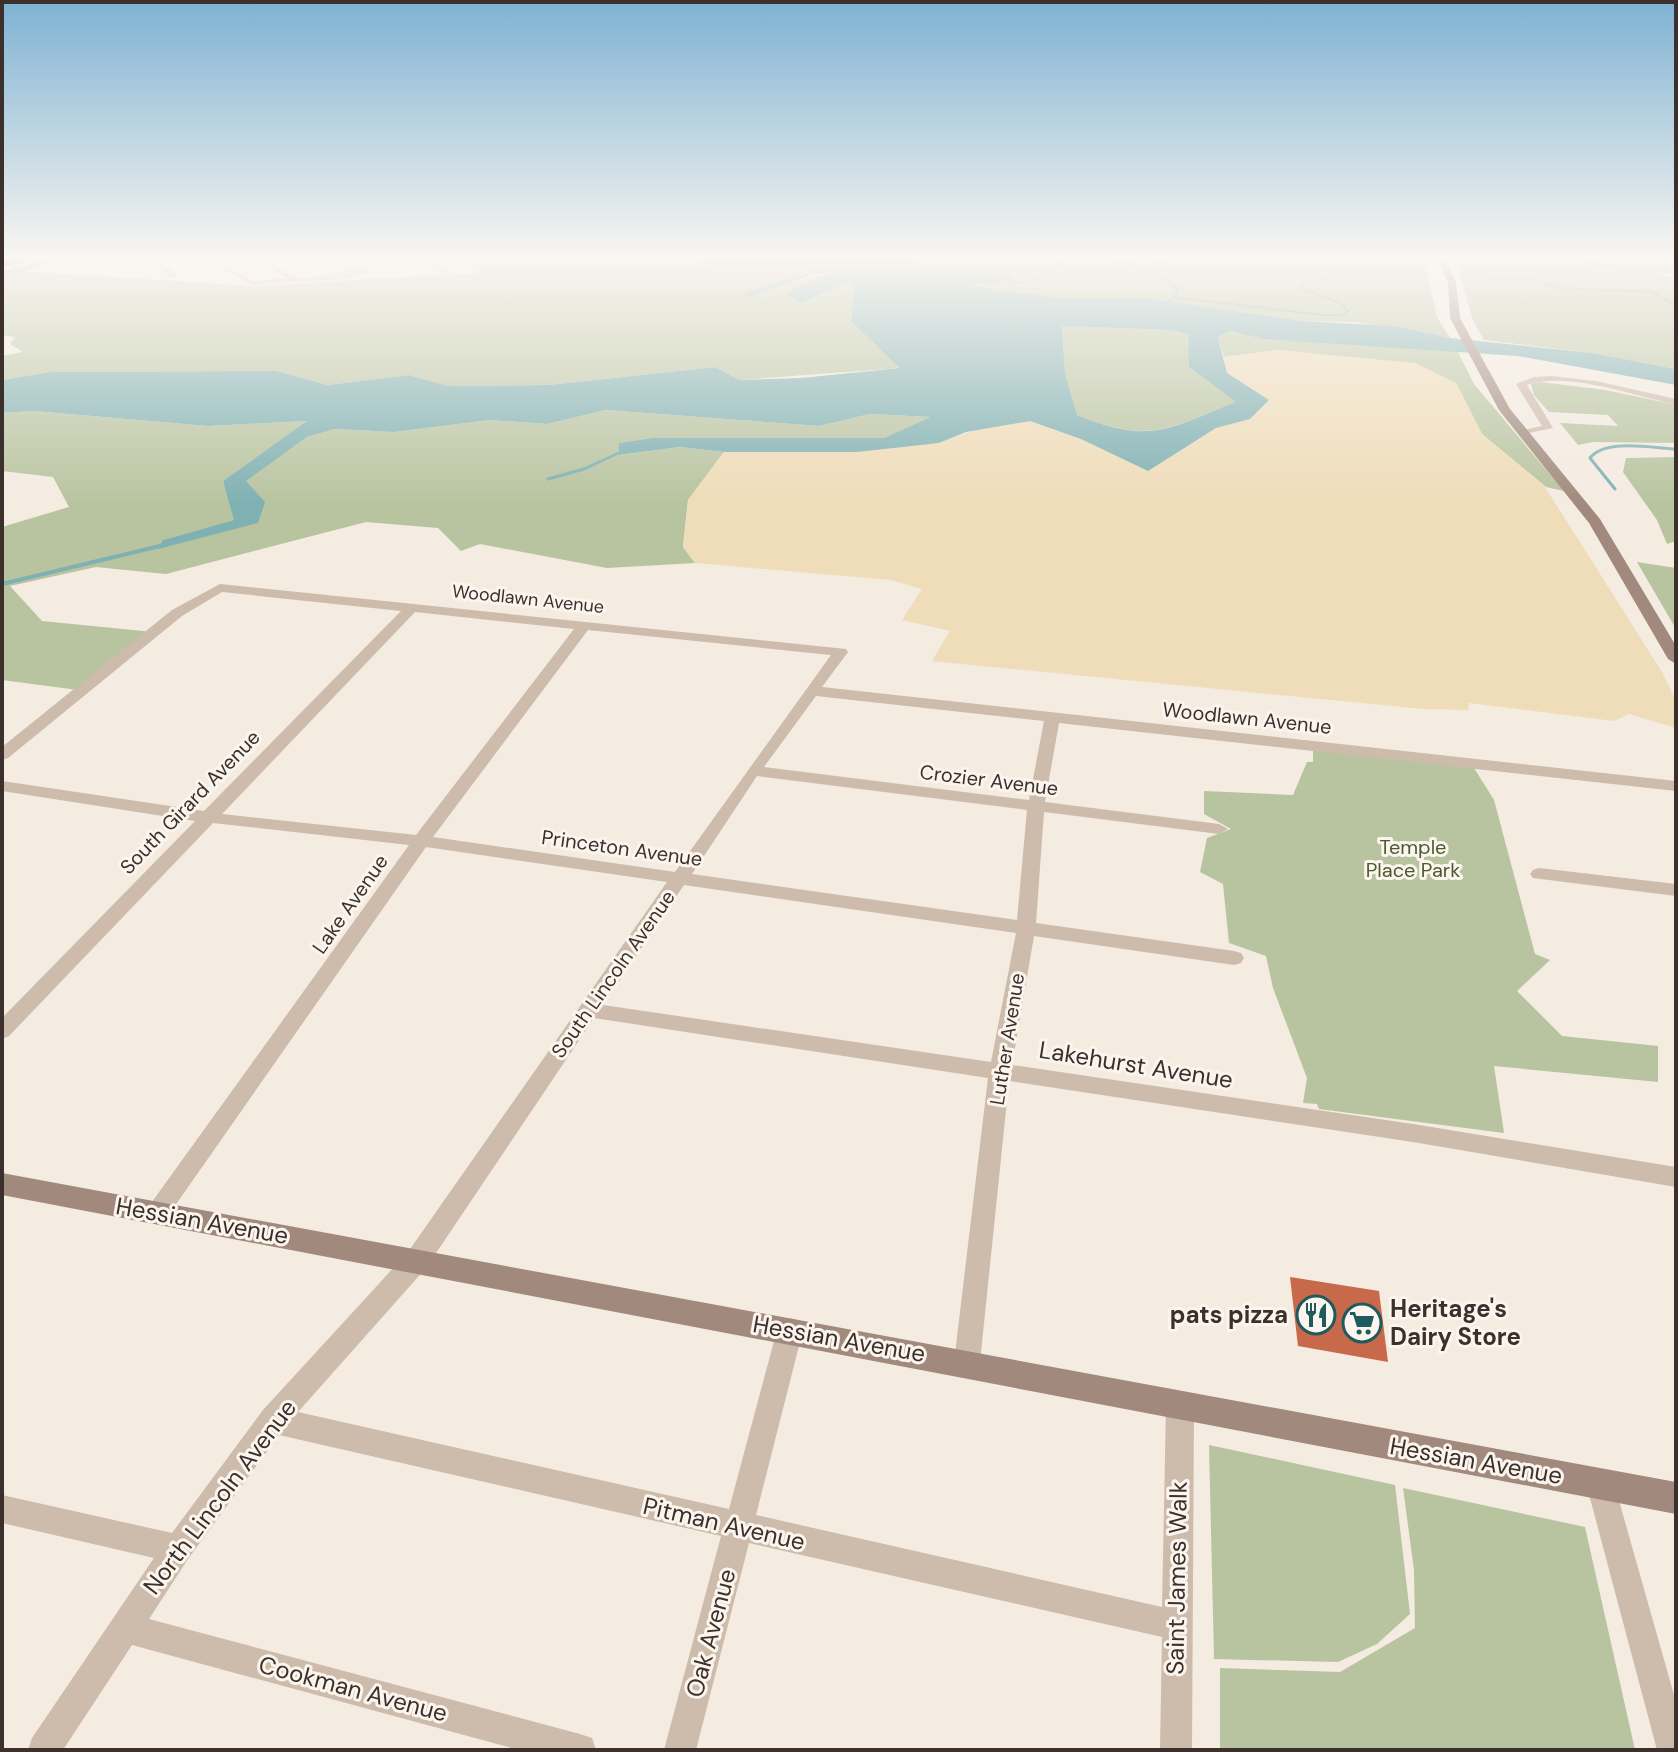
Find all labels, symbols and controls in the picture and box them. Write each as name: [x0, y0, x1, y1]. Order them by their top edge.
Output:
street label: Woodlawn Avenue: [451, 579, 605, 619]
street label: Woodlawn Avenue: [1161, 696, 1333, 740]
street label: South Girard Avenue: [114, 724, 266, 880]
street label: Crozier Avenue: [918, 759, 1060, 801]
street label: Princeton Avenue: [540, 824, 704, 872]
park label: Temple Place Park: [1366, 834, 1460, 883]
street label: Lake Avenue: [306, 849, 394, 959]
street label: South Lincoln Avenue: [545, 885, 681, 1063]
street label: Luther Avenue: [984, 971, 1030, 1107]
street label: Lakehurst Avenue: [1037, 1034, 1235, 1095]
street label: Hessian Avenue: [113, 1190, 291, 1251]
place label: Heritage's Dairy Store: [1390, 1293, 1521, 1352]
restaurant icon: pats pizza: [1295, 1294, 1337, 1336]
place label: pats pizza: [1170, 1299, 1288, 1330]
supermarket icon: Heritage's Dairy Store: [1341, 1302, 1383, 1344]
street label: Hessian Avenue: [750, 1308, 928, 1369]
street label: North Lincoln Avenue: [136, 1393, 303, 1600]
street label: Hessian Avenue: [1387, 1430, 1565, 1491]
street label: Saint James Walk: [1159, 1481, 1194, 1675]
street label: Pitman Avenue: [640, 1490, 808, 1557]
street label: Oak Avenue: [679, 1565, 743, 1700]
street label: Cookman Avenue: [255, 1648, 451, 1729]

